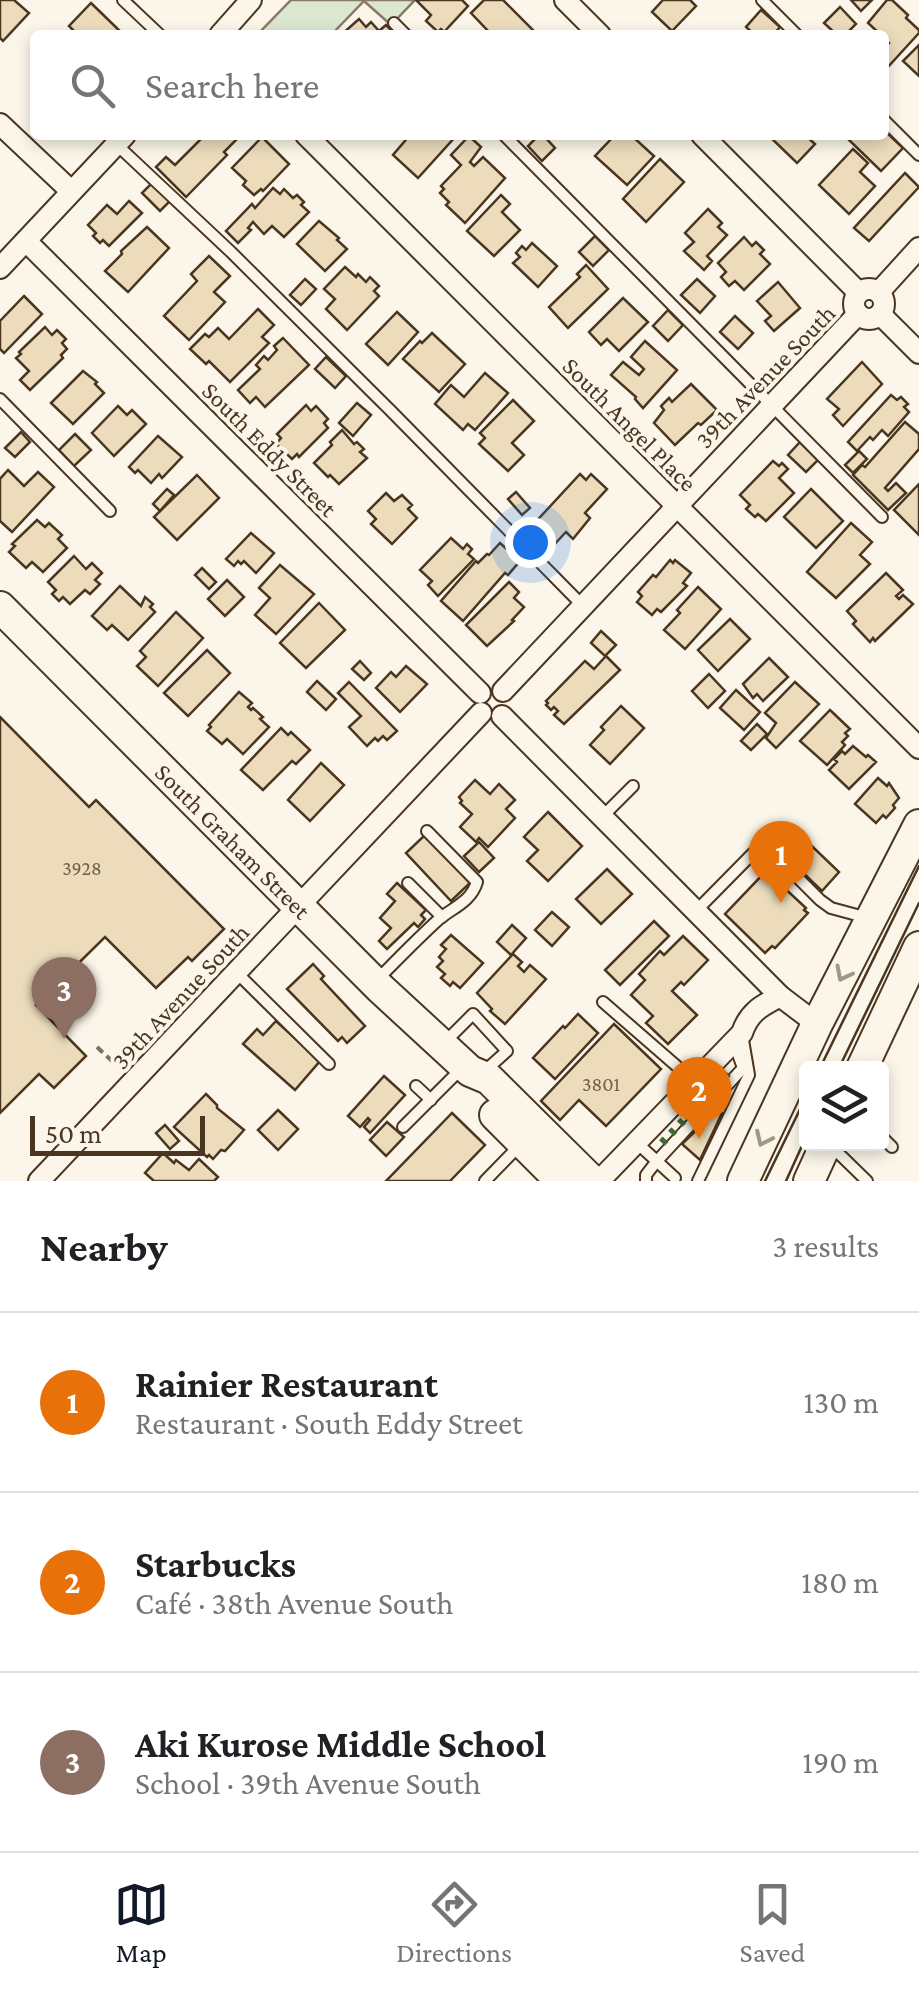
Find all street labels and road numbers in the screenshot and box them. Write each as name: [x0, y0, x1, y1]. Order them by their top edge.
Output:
street label: 39th Avenue South: [690, 299, 840, 453]
street label: South Angel Place: [557, 352, 702, 497]
street label: South Eddy Street: [196, 377, 343, 523]
street label: South Graham Street: [150, 758, 316, 925]
street label: 39th Avenue South: [106, 918, 254, 1074]

